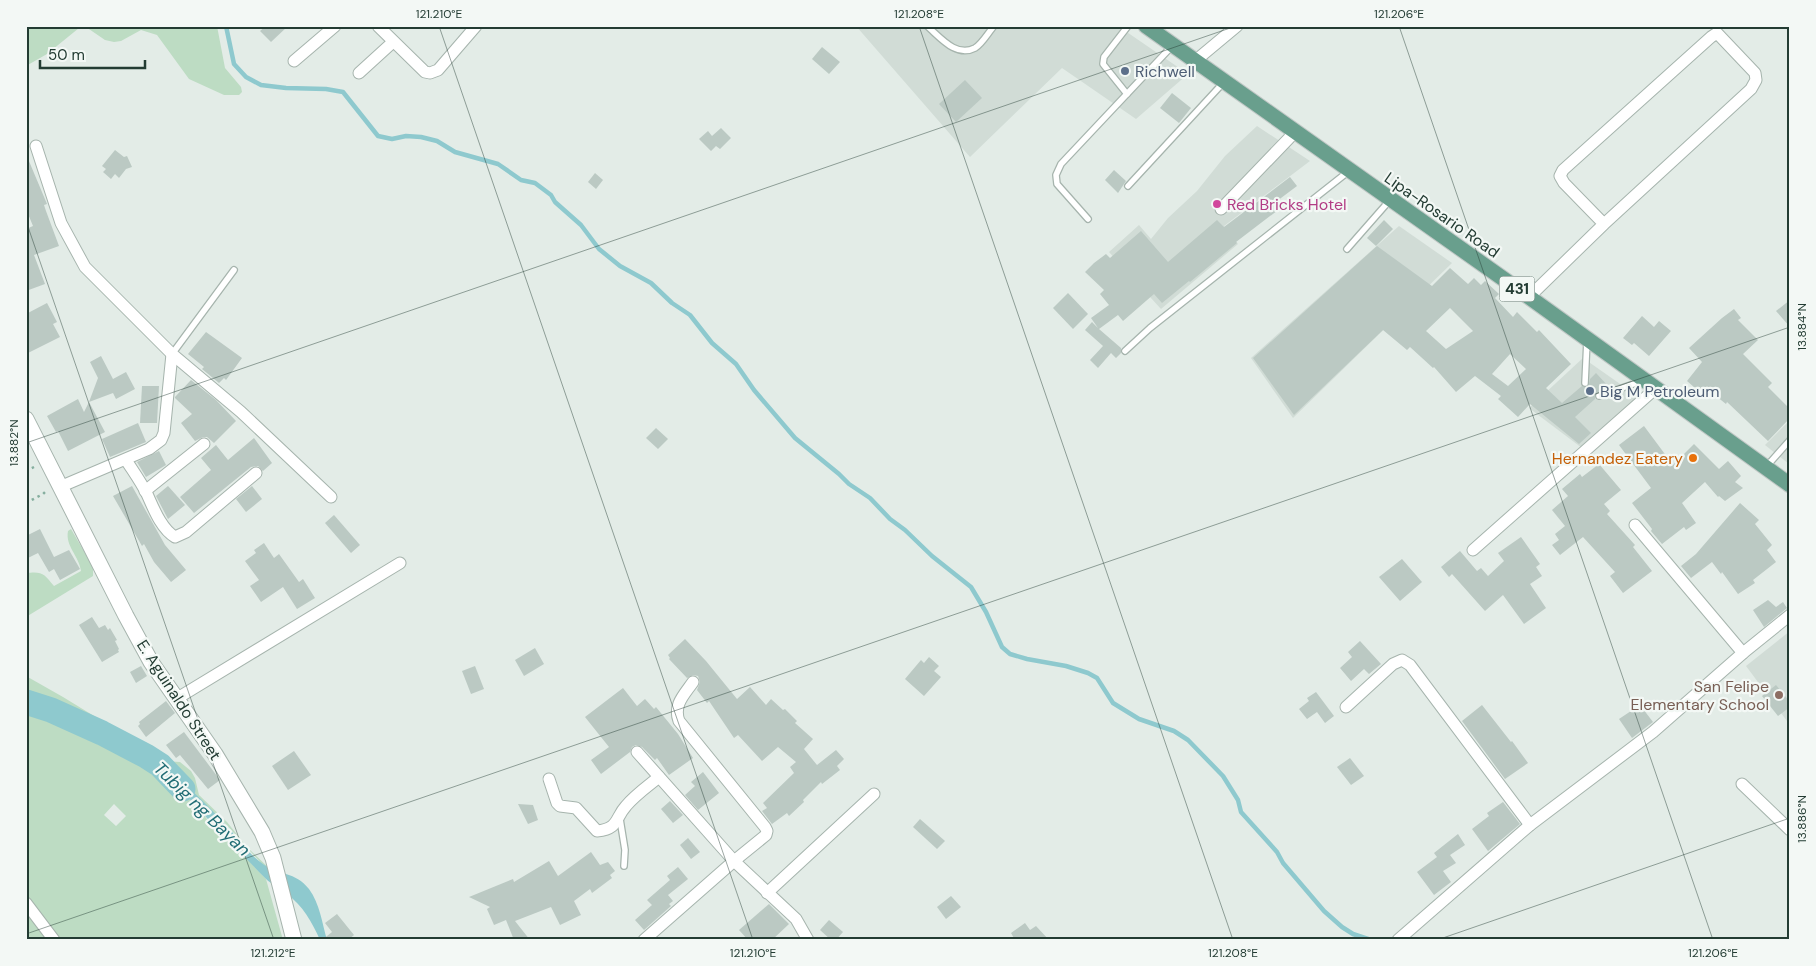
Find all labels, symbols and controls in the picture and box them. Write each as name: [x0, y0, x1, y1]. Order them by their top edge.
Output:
text: 121.210°E: [416, 6, 462, 22]
text: 121.208°E: [894, 6, 944, 22]
text: 121.206°E: [1374, 6, 1424, 22]
scale bar: [40, 38, 145, 70]
text: 50 m: [48, 45, 85, 65]
place label: Richwell: [1135, 61, 1195, 82]
marker: Richwell: [1119, 65, 1131, 77]
street label: Lipa-Rosario Road: [1380, 167, 1504, 263]
place label: Red Bricks Hotel: [1227, 194, 1347, 215]
marker: Red Bricks Hotel: [1211, 198, 1223, 210]
road number: 431: [1500, 276, 1534, 302]
text: 13.884°N: [1794, 303, 1810, 351]
place label: Big M Petroleum: [1600, 381, 1719, 402]
marker: Big M Petroleum: [1584, 385, 1596, 397]
text: 13.882°N: [6, 420, 22, 466]
place label: Hernandez Eatery: [1552, 448, 1683, 469]
marker: Hernandez Eatery: [1687, 452, 1699, 464]
street label: E. Aguinaldo Street: [132, 636, 226, 764]
place label: San Felipe Elementary School: [1631, 676, 1769, 715]
marker: San Felipe Elementary School: [1773, 689, 1785, 701]
water label: Tubig ng Bayan: [148, 757, 256, 861]
text: 13.886°N: [1794, 795, 1810, 843]
text: 121.212°E: [250, 945, 296, 961]
text: 121.210°E: [730, 945, 776, 961]
text: 121.208°E: [1208, 945, 1258, 961]
text: 121.206°E: [1688, 945, 1738, 961]

